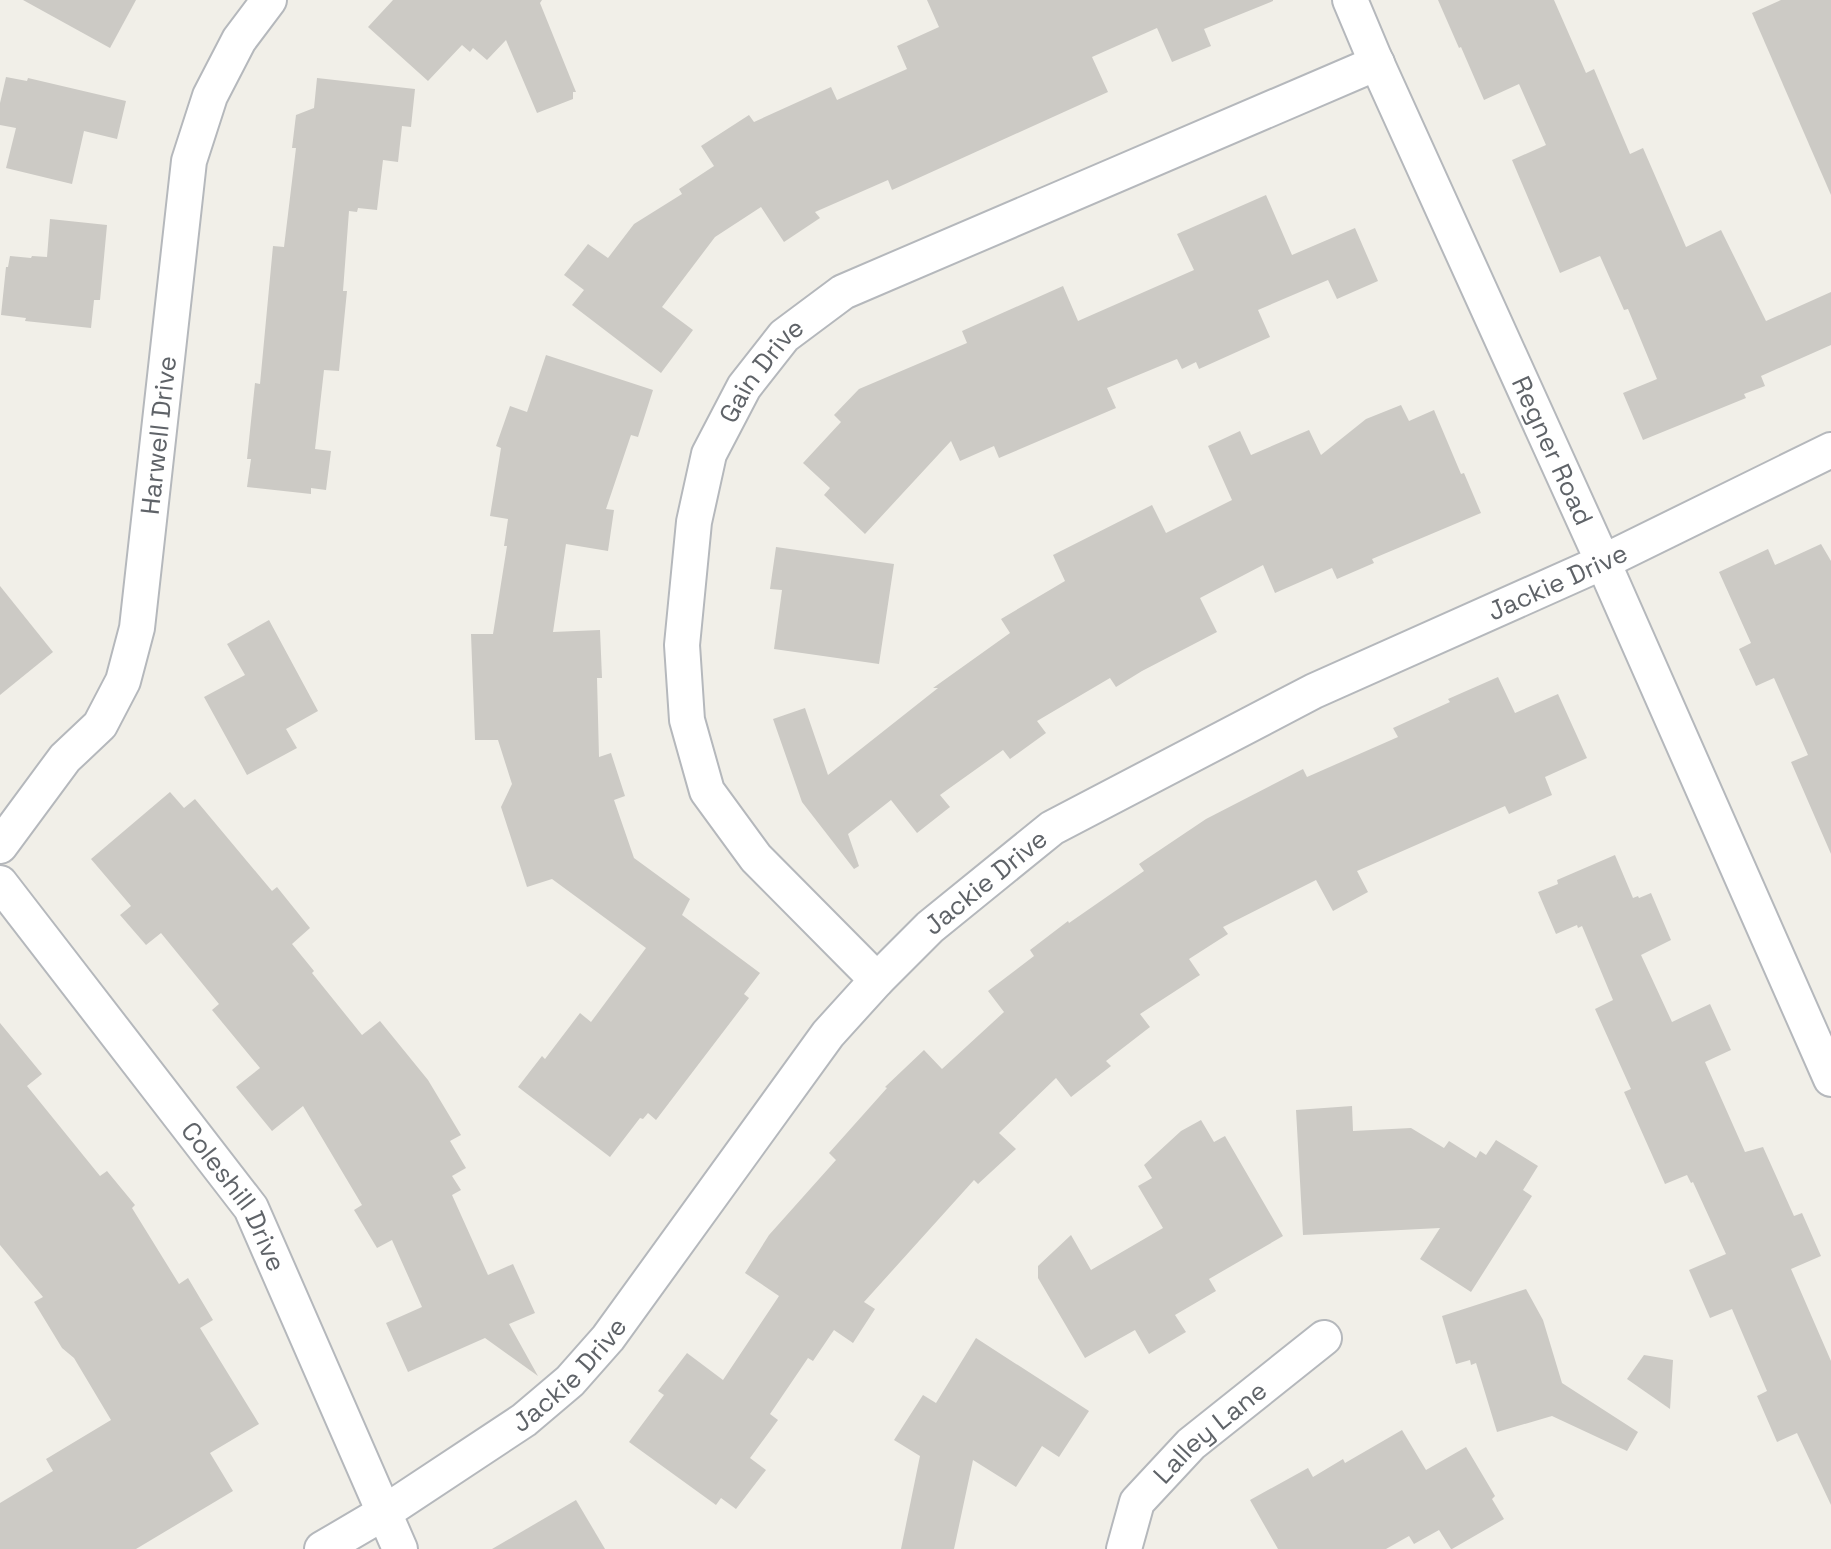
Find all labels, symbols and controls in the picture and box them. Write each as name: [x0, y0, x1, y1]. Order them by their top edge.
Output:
street label: Gain Drive: [711, 310, 810, 429]
street label: Harwell Drive: [133, 354, 184, 516]
street label: Regner Road: [1504, 371, 1601, 531]
street label: Jackie Drive: [1482, 536, 1633, 628]
street label: Jackie Drive: [917, 822, 1054, 942]
street label: Coleshill Drive: [173, 1115, 294, 1277]
street label: Jackie Drive: [506, 1311, 634, 1440]
street label: Lalley Lane: [1146, 1373, 1274, 1491]

